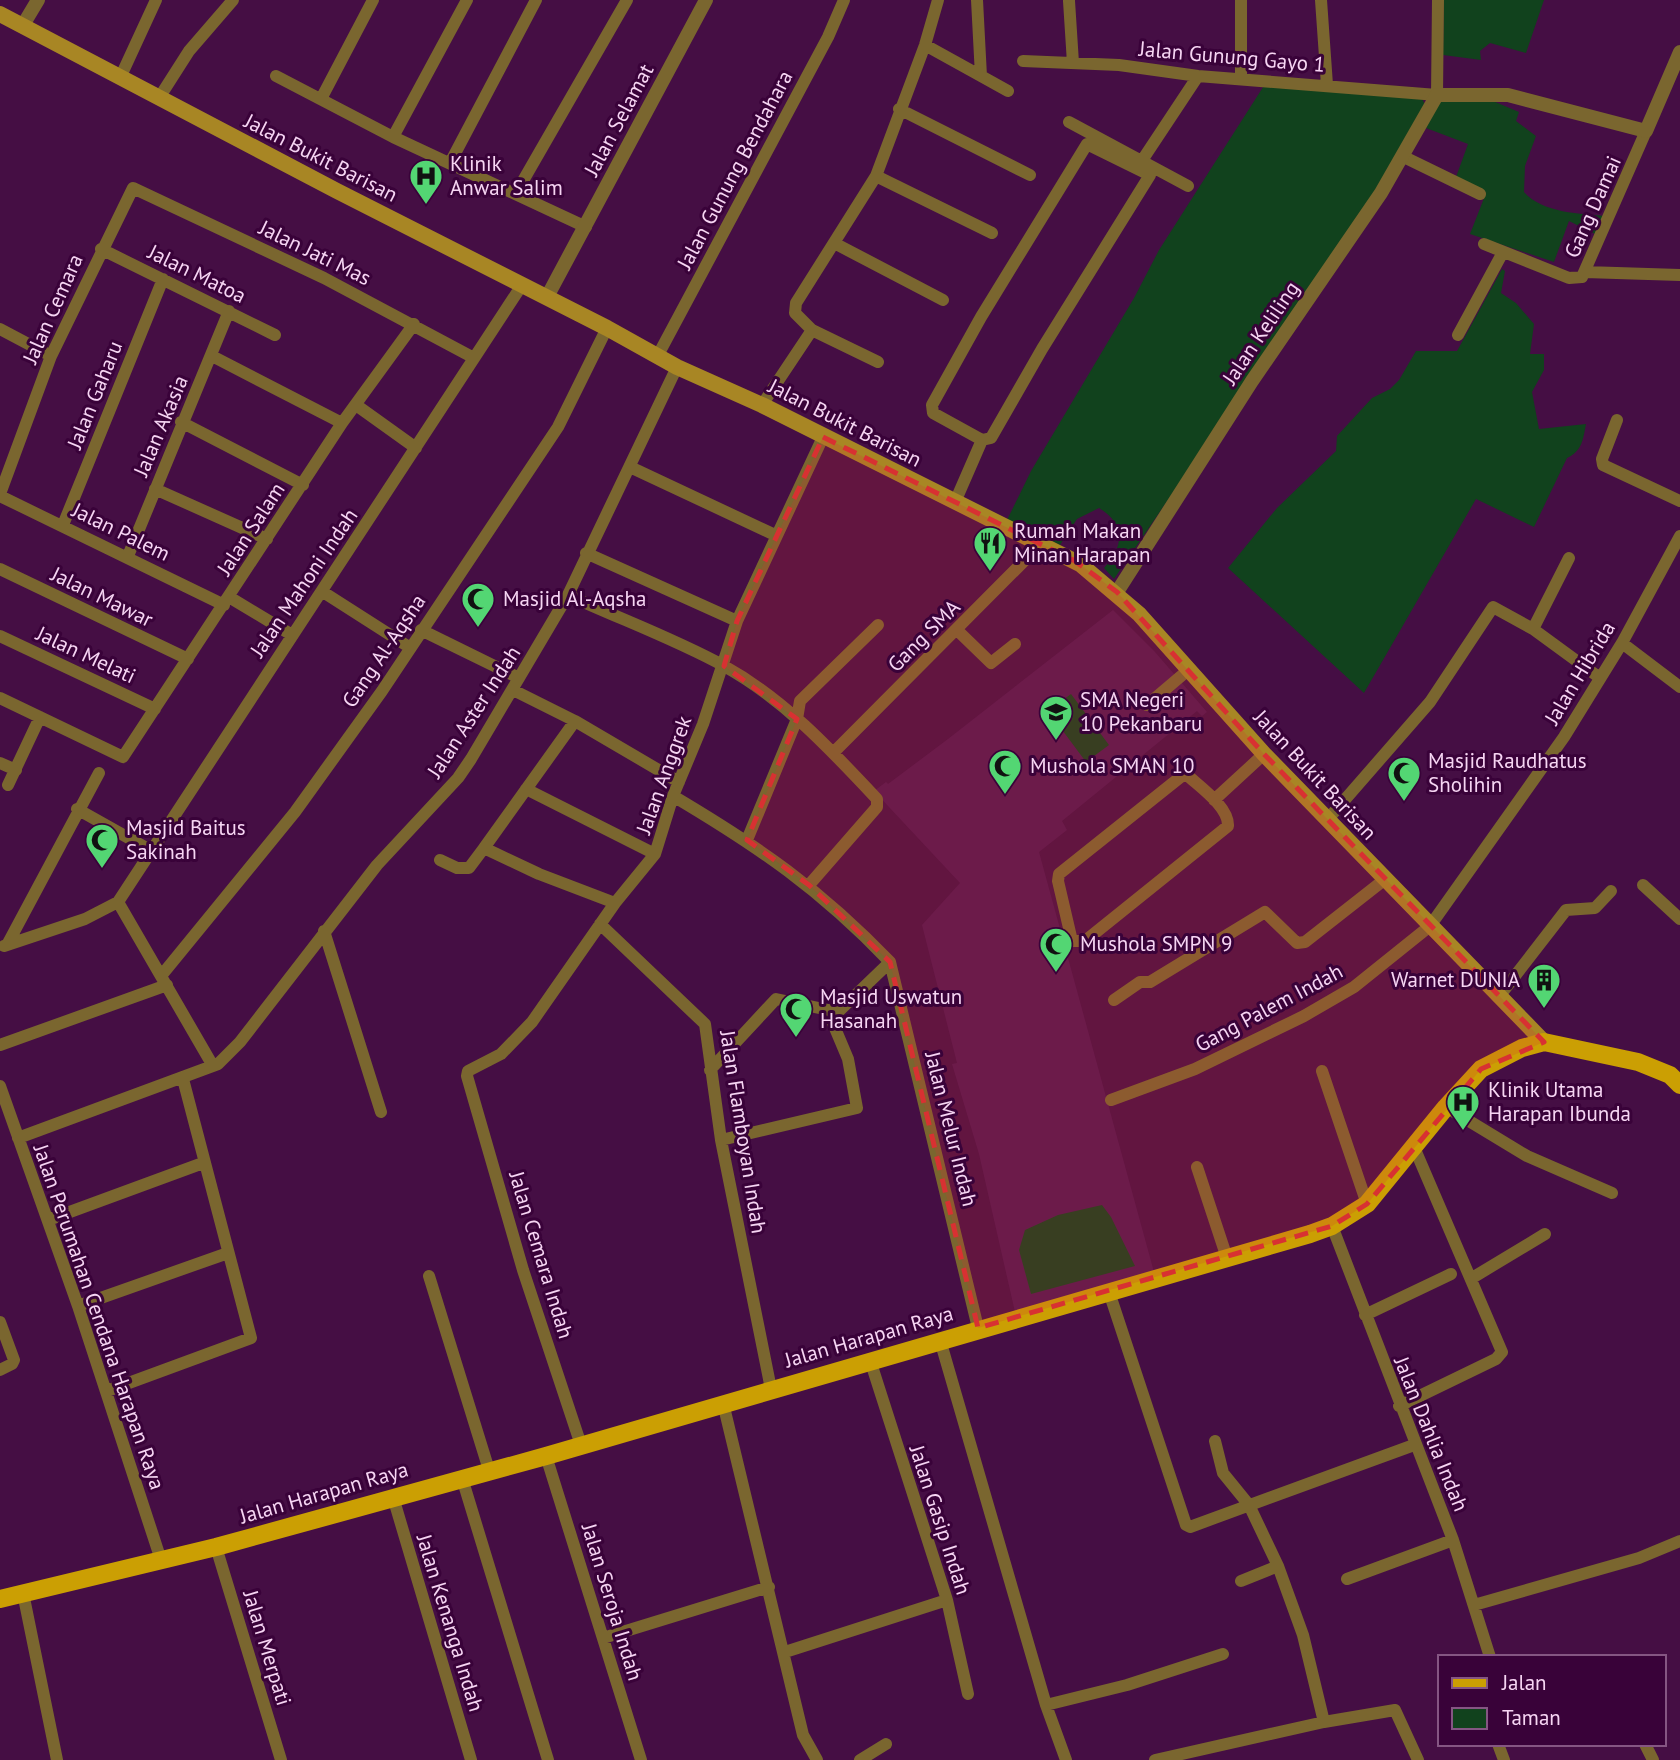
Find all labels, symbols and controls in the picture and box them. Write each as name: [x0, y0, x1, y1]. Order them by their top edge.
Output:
street label: Jalan Gunung Gayo 1: [1137, 35, 1326, 78]
street label: Jalan Selamat: [577, 59, 659, 181]
street label: Jalan Gunung Bendahara: [670, 66, 798, 275]
street label: Jalan Bukit Barisan: [239, 107, 402, 208]
place label: Klinik Anwar Salim: [450, 150, 563, 201]
street label: Gang Damai: [1558, 152, 1627, 262]
hospital icon: Klinik Anwar Salim: [407, 157, 445, 206]
street label: Jalan Jati Mas: [254, 213, 375, 291]
street label: Jalan Matoa: [143, 238, 251, 309]
street label: Jalan Cemara: [16, 250, 89, 369]
street label: Jalan Keliling: [1216, 276, 1305, 390]
street label: Jalan Gaharu: [60, 337, 128, 454]
street label: Jalan Akasia: [127, 371, 194, 481]
street label: Jalan Bukit Barisan: [763, 372, 926, 473]
street label: Jalan Salam: [210, 477, 291, 581]
street label: Jalan Palem: [67, 496, 175, 567]
street label: Jalan Mahoni Indah: [243, 503, 363, 663]
place label: Rumah Makan Minan Harapan: [1014, 517, 1151, 568]
restaurant icon: Rumah Makan Minan Harapan: [971, 524, 1009, 573]
street label: Jalan Mawar: [46, 560, 158, 633]
mosque icon: Masjid Al-Aqsha: [459, 580, 497, 629]
place label: Masjid Al-Aqsha: [503, 585, 646, 612]
street label: Gang Al-Aqsha: [336, 589, 431, 713]
street label: Gang SMA: [882, 593, 966, 678]
street label: Jalan Hibrida: [1538, 616, 1621, 730]
street label: Jalan Melati: [31, 619, 140, 689]
street label: Jalan Aster Indah: [420, 641, 526, 784]
place label: SMA Negeri 10 Pekanbaru: [1080, 686, 1202, 737]
school or university icon: SMA Negeri 10 Pekanbaru: [1037, 693, 1075, 742]
street label: Jalan Bukit Barisan: [1247, 703, 1383, 845]
street label: Jalan Anggrek: [629, 712, 697, 839]
mosque icon: Mushola SMAN 10: [986, 747, 1024, 796]
place label: Masjid Raudhatus Sholihin: [1428, 747, 1587, 798]
place label: Mushola SMAN 10: [1030, 752, 1194, 779]
mosque icon: Masjid Raudhatus Sholihin: [1385, 754, 1423, 803]
place label: Masjid Baitus Sakinah: [126, 814, 246, 865]
mosque icon: Masjid Baitus Sakinah: [83, 821, 121, 870]
mosque icon: Mushola SMPN 9: [1037, 925, 1075, 974]
place label: Mushola SMPN 9: [1080, 930, 1232, 957]
street label: Gang Palem Indah: [1190, 957, 1347, 1058]
building icon: Warnet DUNIA: [1525, 961, 1563, 1010]
place label: Warnet DUNIA: [1391, 966, 1521, 993]
place label: Masjid Uswatun Hasanah: [820, 983, 962, 1034]
mosque icon: Masjid Uswatun Hasanah: [777, 990, 815, 1039]
street label: Jalan Flamboyan Indah: [714, 1028, 773, 1235]
street label: Jalan Melur Indah: [919, 1048, 984, 1209]
place label: Klinik Utama Harapan Ibunda: [1488, 1076, 1631, 1127]
hospital icon: Klinik Utama Harapan Ibunda: [1444, 1083, 1482, 1132]
street label: Jalan Perumahan Cendana Harapan Raya: [27, 1140, 171, 1493]
street label: Jalan Cemara Indah: [503, 1167, 580, 1342]
street label: Jalan Harapan Raya: [781, 1300, 956, 1374]
street label: Jalan Dahlia Indah: [1388, 1352, 1475, 1515]
street label: Jalan Gasip Indah: [903, 1441, 977, 1598]
street label: Jalan Harapan Raya: [236, 1456, 411, 1530]
street label: Jalan Seroja Indah: [575, 1519, 649, 1684]
street label: Jalan Kenanga Indah: [410, 1530, 490, 1715]
street label: Jalan Merpati: [237, 1586, 298, 1709]
legend: [1438, 1655, 1666, 1746]
text: Jalan: [1501, 1669, 1547, 1696]
text: Taman: [1502, 1704, 1561, 1731]

